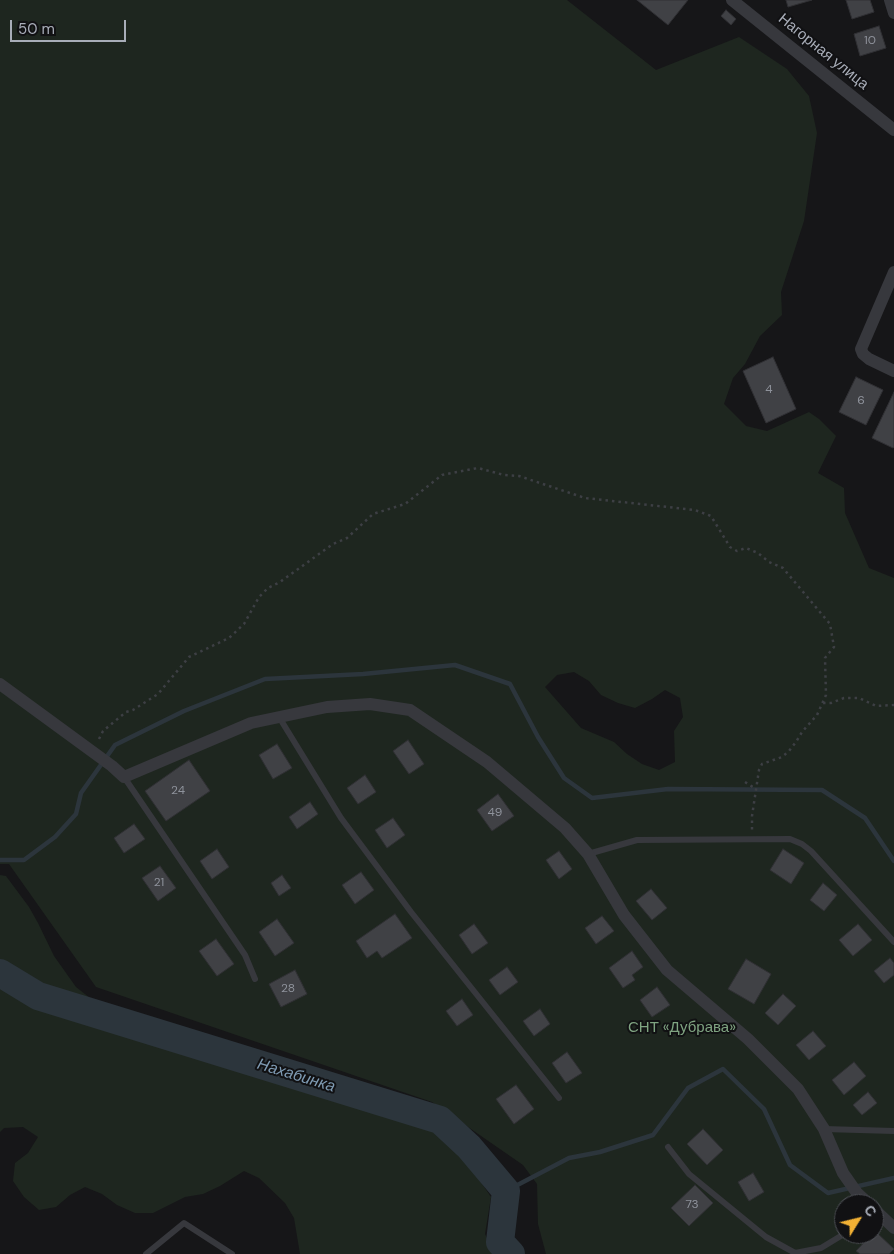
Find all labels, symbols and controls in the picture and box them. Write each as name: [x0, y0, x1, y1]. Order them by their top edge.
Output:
scale bar: [12, 10, 129, 42]
street label: Нагорная улица: [774, 10, 872, 94]
text: 50 m: [18, 19, 55, 39]
house number: 10: [864, 34, 876, 48]
house number: 4: [765, 383, 773, 397]
house number: 6: [857, 394, 865, 408]
house number: 24: [171, 784, 185, 798]
house number: 49: [488, 806, 502, 820]
house number: 21: [154, 876, 164, 890]
house number: 28: [281, 982, 295, 996]
park label: СНТ «Дубрава»: [628, 1019, 736, 1037]
water label: Нахабинка: [255, 1055, 337, 1097]
north arrow: [834, 1194, 884, 1244]
house number: 73: [685, 1198, 699, 1212]
text: С: [860, 1201, 881, 1220]

